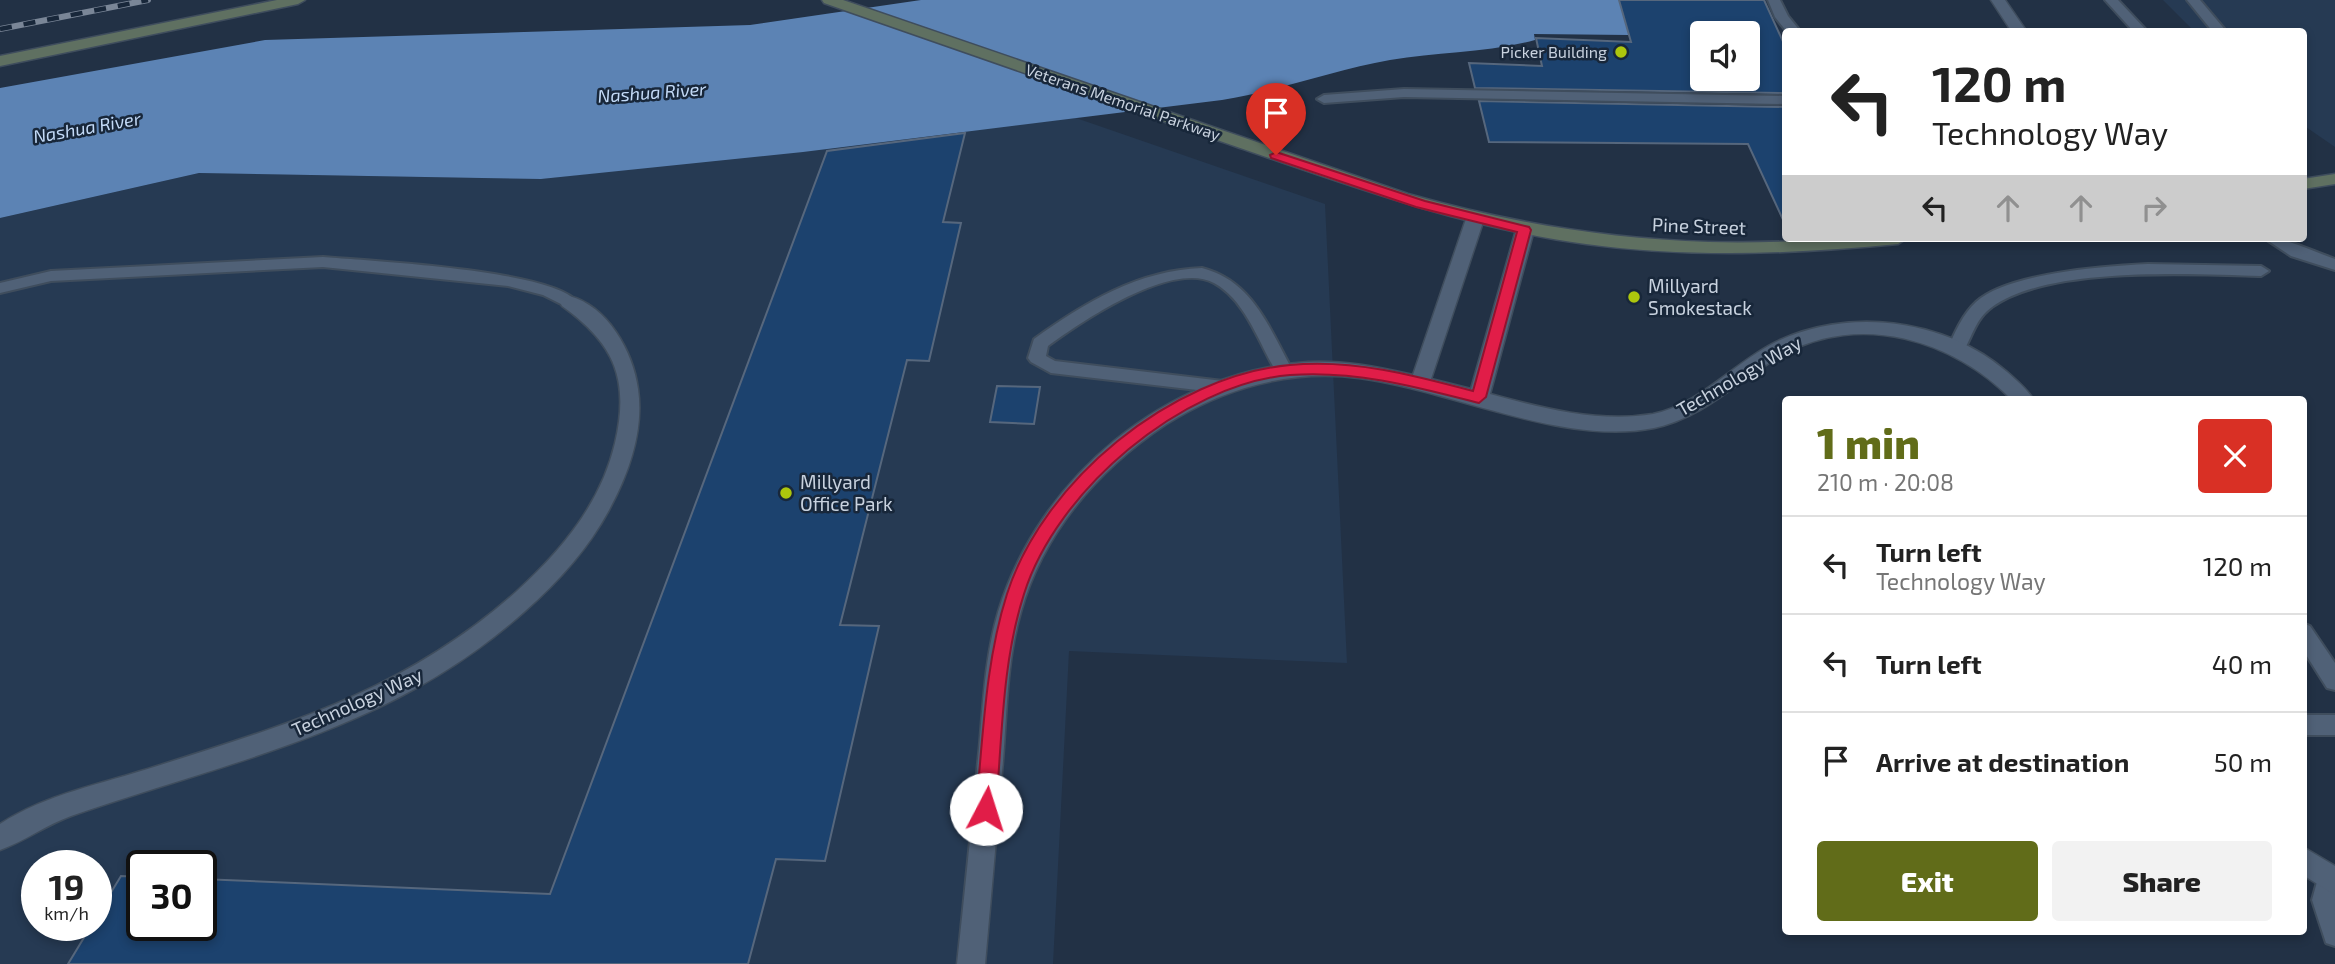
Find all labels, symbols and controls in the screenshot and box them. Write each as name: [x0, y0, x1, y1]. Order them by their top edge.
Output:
map controls: [1690, 21, 1760, 91]
button: sound: [1690, 21, 1760, 91]
place label: Picker Building: [1501, 42, 1607, 61]
marker: Picker Building: [1613, 44, 1629, 60]
text: 120 m: [1932, 53, 2066, 112]
icon: left: [1817, 56, 1908, 147]
street label: Veterans Memorial Parkway: [1023, 59, 1223, 144]
water label: Nashua River: [597, 77, 708, 107]
pin: [1246, 83, 1306, 155]
icon: arrive: [1257, 94, 1295, 132]
water label: Nashua River: [31, 107, 143, 147]
text: Technology Way: [1932, 113, 2168, 151]
icon: left: [1916, 189, 1954, 227]
icon: ahead: [1989, 189, 2027, 227]
icon: ahead: [2062, 189, 2100, 227]
icon: right: [2135, 189, 2173, 227]
street label: Pine Street: [1652, 212, 1746, 239]
place label: Millyard Smokestack: [1648, 274, 1752, 319]
marker: Millyard Smokestack: [1626, 289, 1642, 305]
street label: Technology Way: [1672, 331, 1805, 421]
text: 1 min: [1817, 417, 1920, 467]
button: close: [2198, 419, 2272, 493]
text: 210 m · 20:08: [1817, 468, 1954, 496]
place label: Millyard Office Park: [800, 470, 893, 515]
marker: Millyard Office Park: [778, 485, 794, 501]
text: Turn left: [1876, 536, 1982, 567]
icon: left: [1817, 546, 1855, 584]
text: 120 m: [2203, 550, 2272, 581]
text: Technology Way: [1876, 567, 2046, 595]
icon: left: [1817, 644, 1855, 682]
text: Turn left: [1876, 648, 1982, 679]
text: 40 m: [2212, 648, 2272, 679]
street label: Technology Way: [288, 663, 426, 741]
icon: arrive: [1817, 742, 1855, 780]
text: Arrive at destination: [1876, 746, 2129, 777]
text: 50 m: [2214, 746, 2272, 777]
position arrow: [949, 772, 1023, 846]
button: Exit: [1817, 841, 2038, 921]
button: Share: [2052, 841, 2272, 921]
speed limit sign: 30: [126, 850, 217, 941]
text: 19: [49, 865, 84, 907]
text: km/h: [44, 902, 89, 924]

